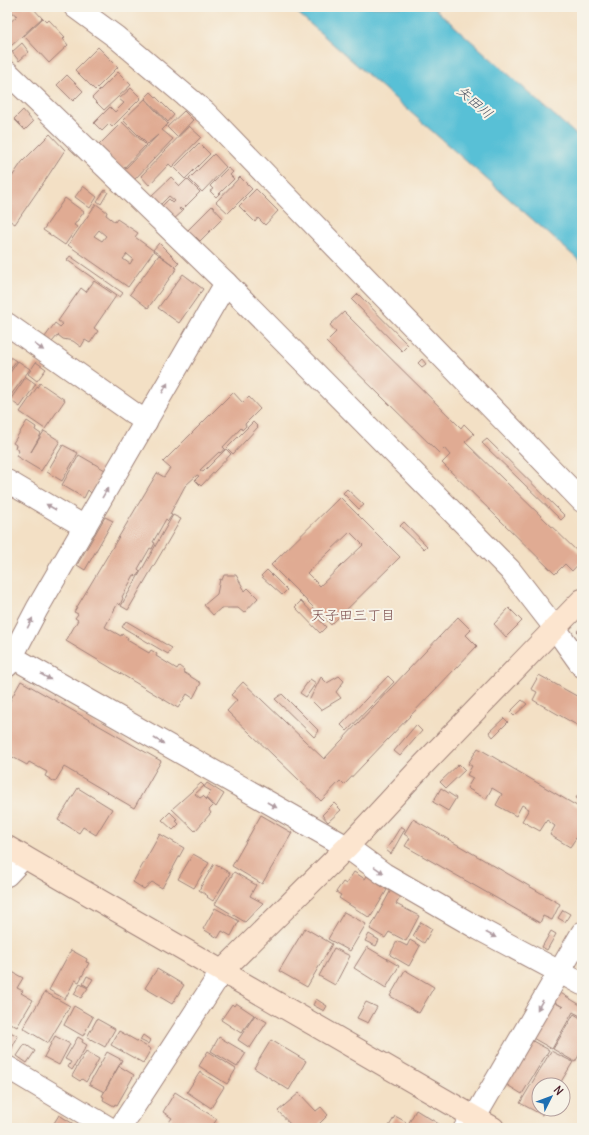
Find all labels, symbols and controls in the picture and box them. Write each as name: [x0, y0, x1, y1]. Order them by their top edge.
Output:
water label: 矢田川: [453, 81, 497, 123]
one-way arrow: [34, 343, 44, 351]
one-way arrow: [162, 382, 169, 394]
one-way arrow: [101, 487, 108, 499]
one-way arrow: [46, 504, 57, 511]
district label: 天子田三丁目: [311, 606, 395, 624]
one-way arrow: [27, 617, 34, 629]
one-way arrow: [40, 673, 52, 680]
one-way arrow: [153, 737, 165, 744]
one-way arrow: [266, 801, 278, 808]
one-way arrow: [373, 866, 384, 874]
one-way arrow: [485, 932, 497, 938]
one-way arrow: [537, 999, 544, 1011]
north arrow: [531, 1077, 571, 1117]
text: N: [551, 1083, 566, 1098]

